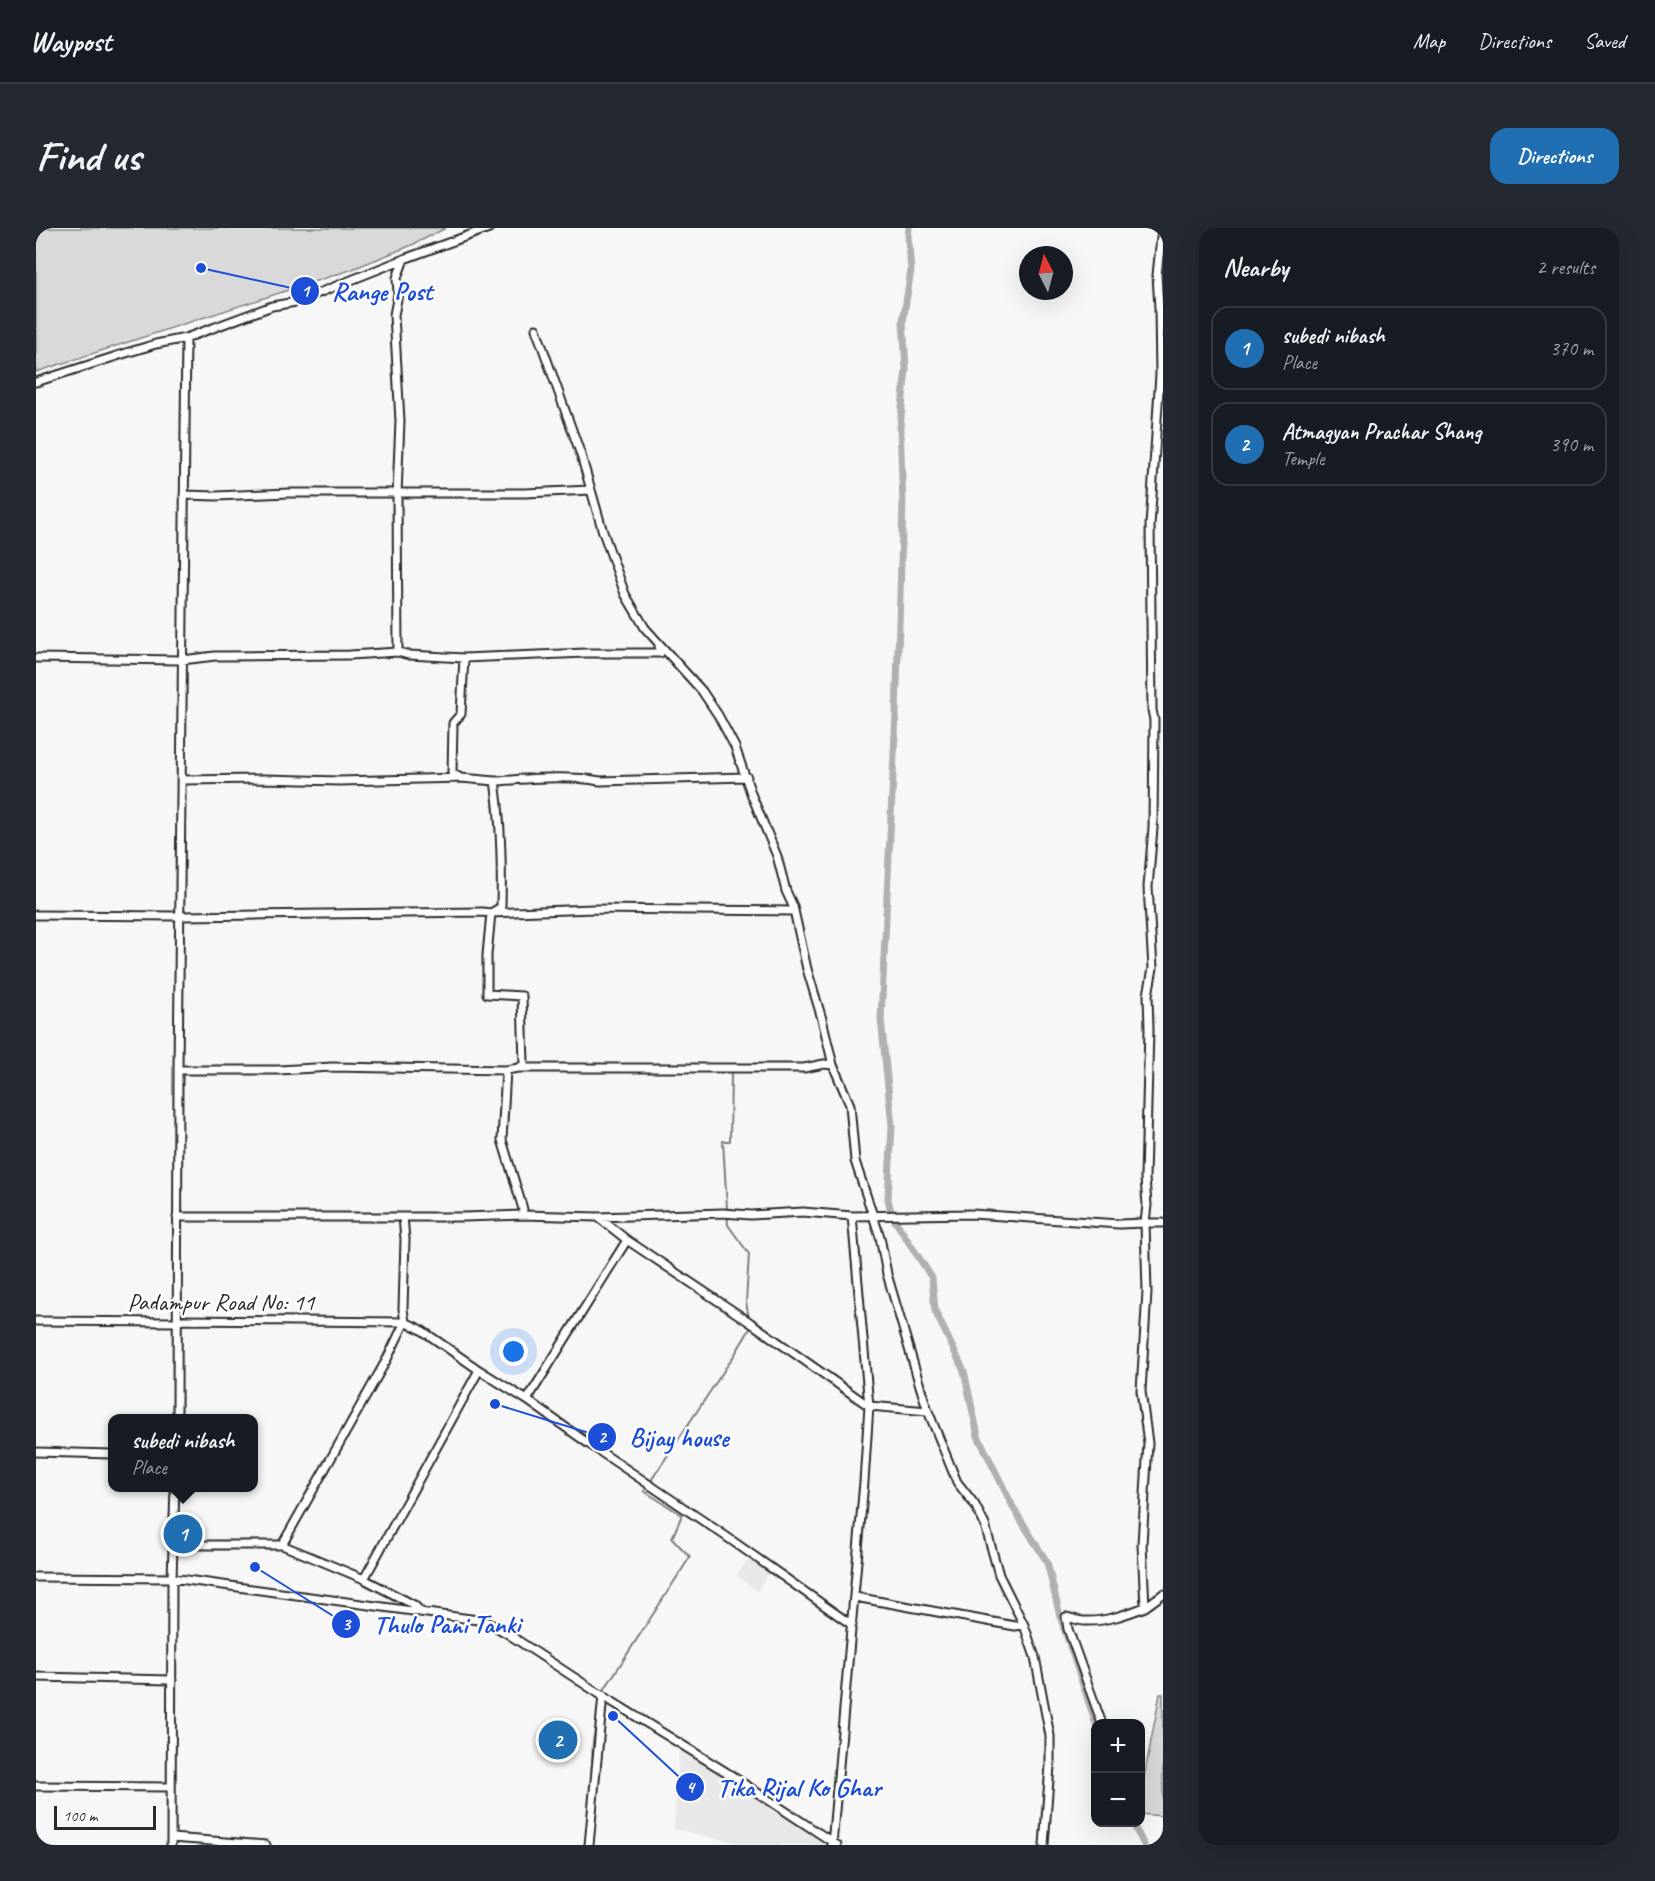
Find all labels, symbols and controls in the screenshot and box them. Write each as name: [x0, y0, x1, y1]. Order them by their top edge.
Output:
text: Waypost: [30, 24, 111, 59]
text: Map: [1413, 28, 1445, 54]
text: Directions: [1478, 28, 1551, 54]
text: Saved: [1584, 28, 1625, 54]
button: Directions: [1490, 128, 1619, 184]
text: Find us: [36, 130, 141, 183]
north arrow: [1019, 246, 1073, 300]
text: Nearby: [1223, 251, 1288, 284]
text: 2 results: [1536, 255, 1595, 280]
callout: Range Post: [290, 269, 444, 313]
text: Range Post: [332, 275, 435, 308]
text: 1: [301, 280, 311, 302]
text: subedi nibash: [1282, 322, 1385, 350]
text: 1: [1240, 336, 1249, 361]
text: 370 m: [1550, 336, 1593, 361]
text: Place: [1282, 350, 1317, 375]
text: Atmagyan Prachar Shang: [1282, 418, 1481, 446]
text: 2: [1240, 432, 1249, 457]
text: 390 m: [1550, 432, 1593, 457]
text: Temple: [1282, 446, 1325, 471]
street label: Padampur Road No: 11: [127, 1287, 316, 1317]
your location: [499, 1337, 528, 1366]
popup: [108, 1414, 258, 1492]
callout: Bijay house: [587, 1415, 741, 1459]
text: Bijay house: [629, 1421, 731, 1454]
text: 2: [598, 1426, 608, 1448]
text: subedi nibash: [132, 1427, 234, 1455]
text: Place: [132, 1455, 167, 1480]
pin: 1: [164, 1512, 202, 1556]
callout: Thulo Pani Tanki: [331, 1602, 533, 1646]
text: Thulo Pani Tanki: [374, 1608, 524, 1641]
text: 3: [342, 1613, 352, 1635]
pin: 2: [538, 1718, 578, 1762]
map controls: [1091, 1719, 1145, 1827]
button: +: [1091, 1719, 1145, 1773]
callout: Tika Rijal Ko Ghar: [675, 1765, 893, 1809]
text: Tika Rijal Ko Ghar: [717, 1771, 884, 1804]
button: −: [1091, 1773, 1145, 1827]
text: 4: [686, 1776, 696, 1798]
scale bar: [54, 1803, 156, 1830]
text: 100 m: [63, 1806, 97, 1826]

